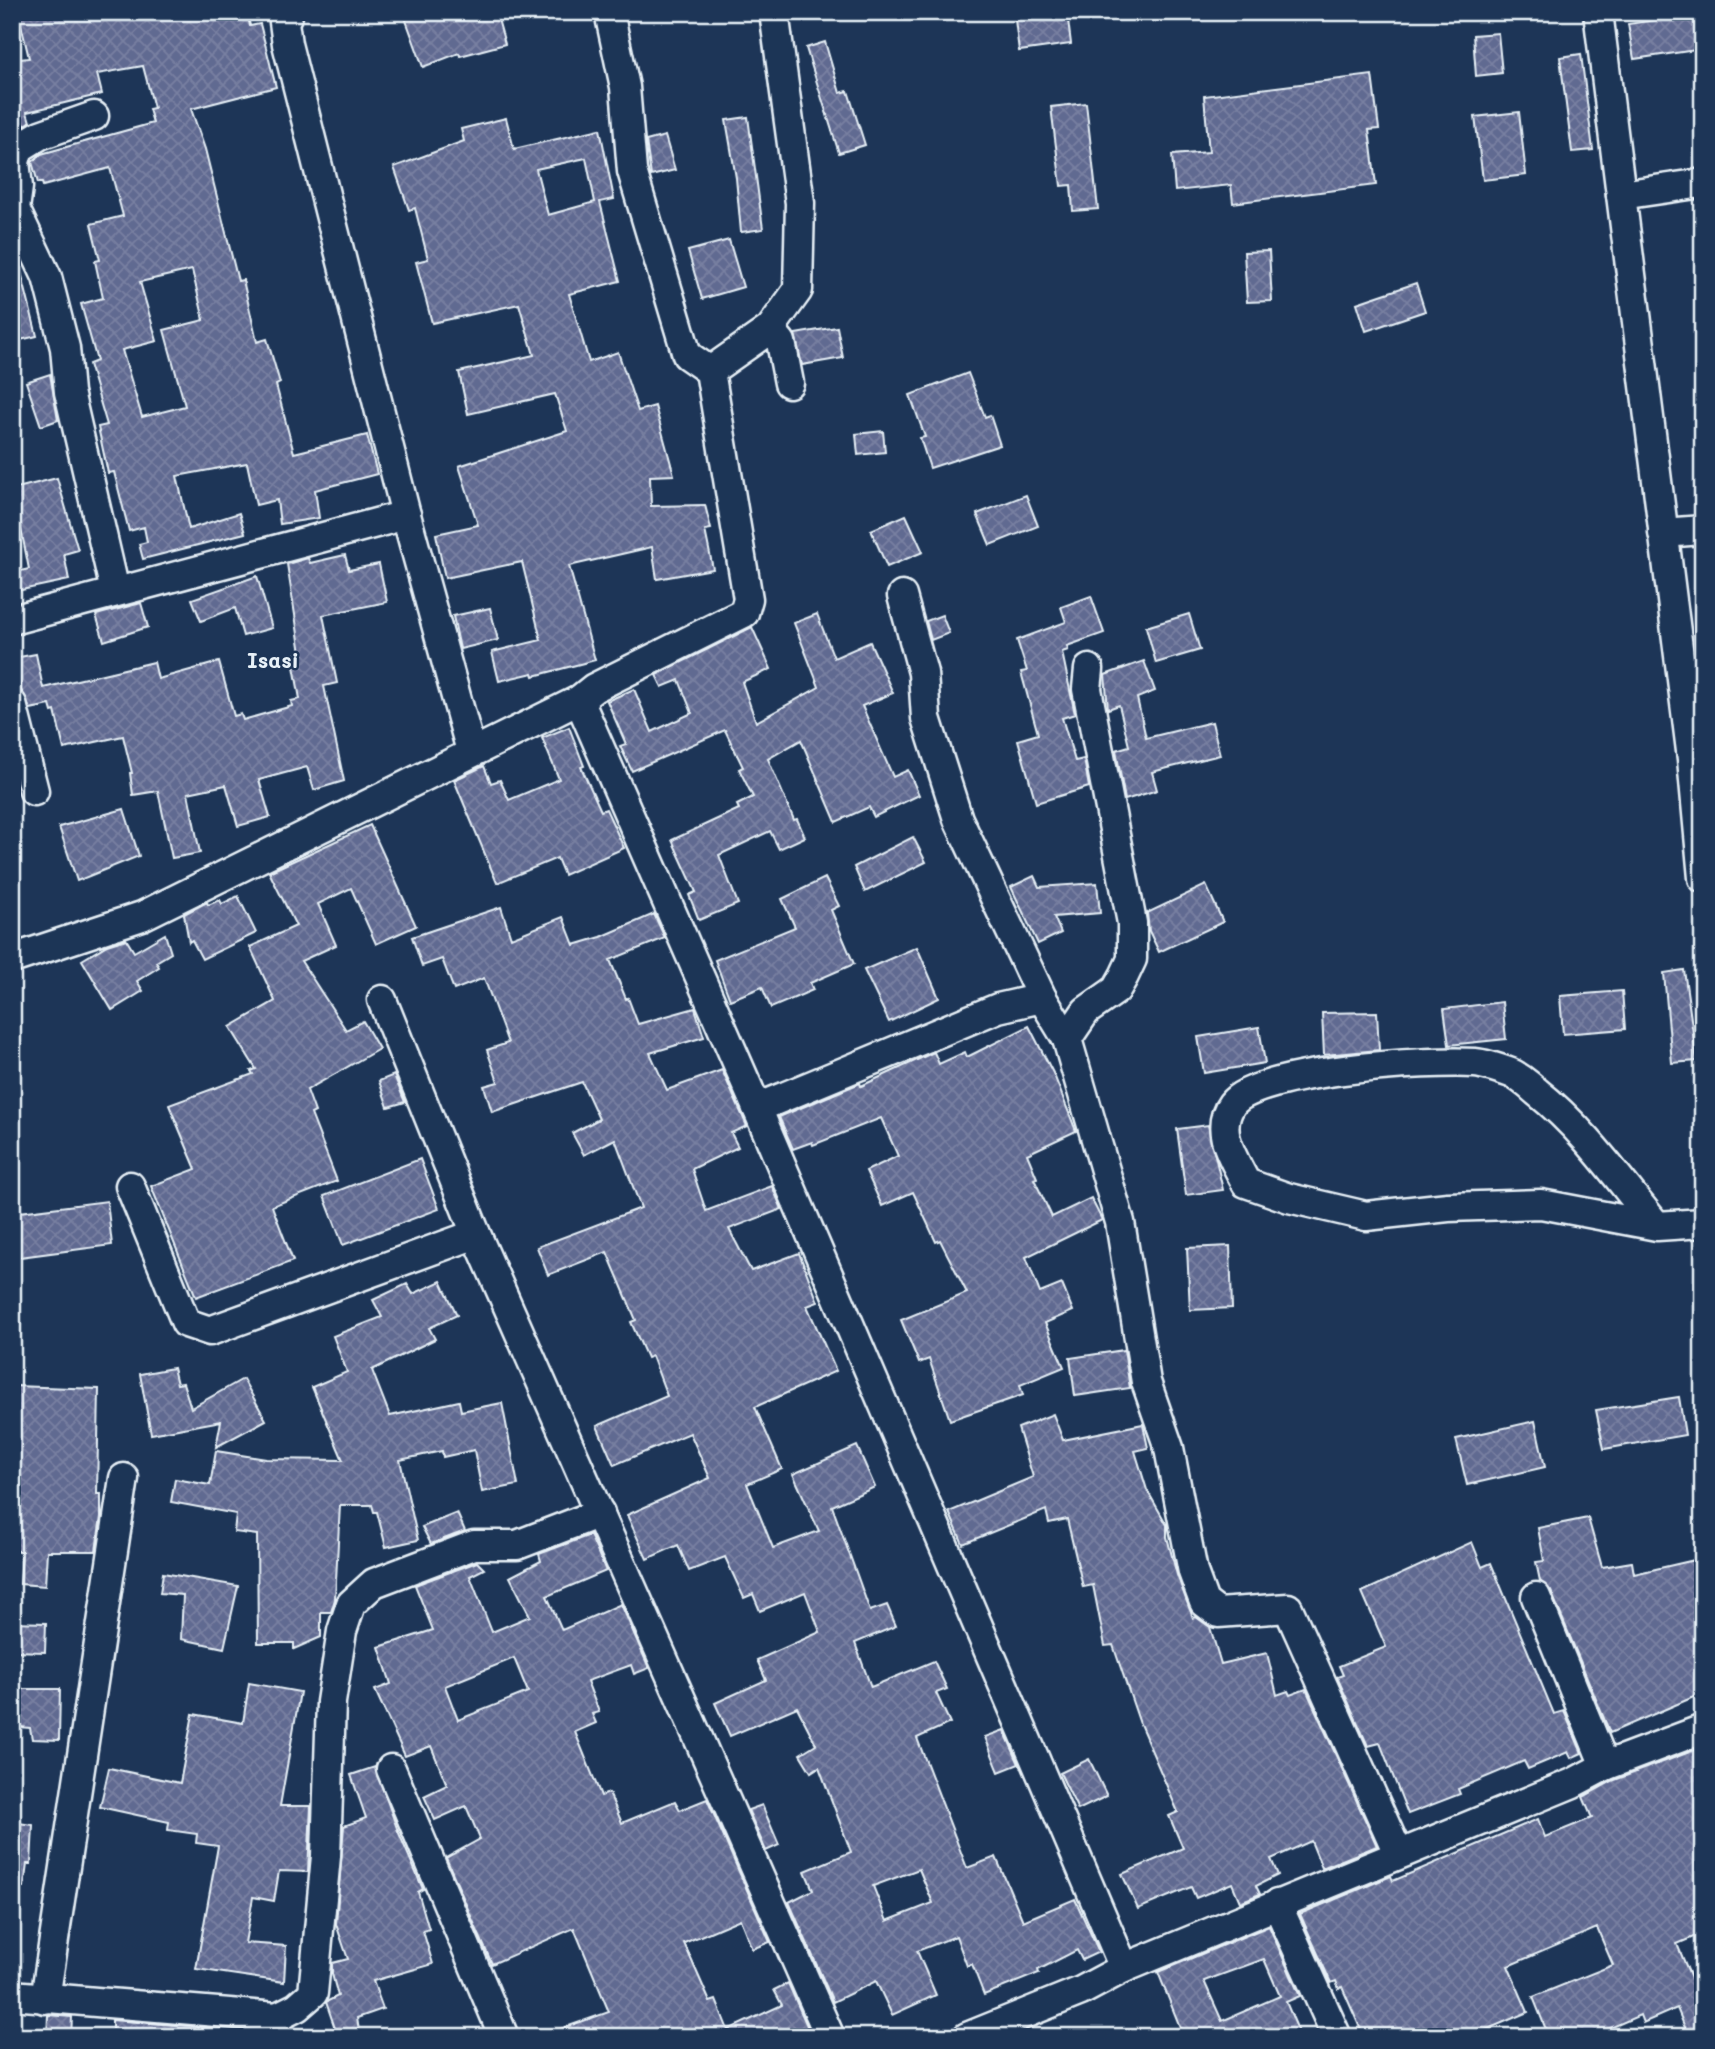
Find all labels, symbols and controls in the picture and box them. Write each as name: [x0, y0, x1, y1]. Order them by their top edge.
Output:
district label: Isasi: [247, 646, 299, 673]

